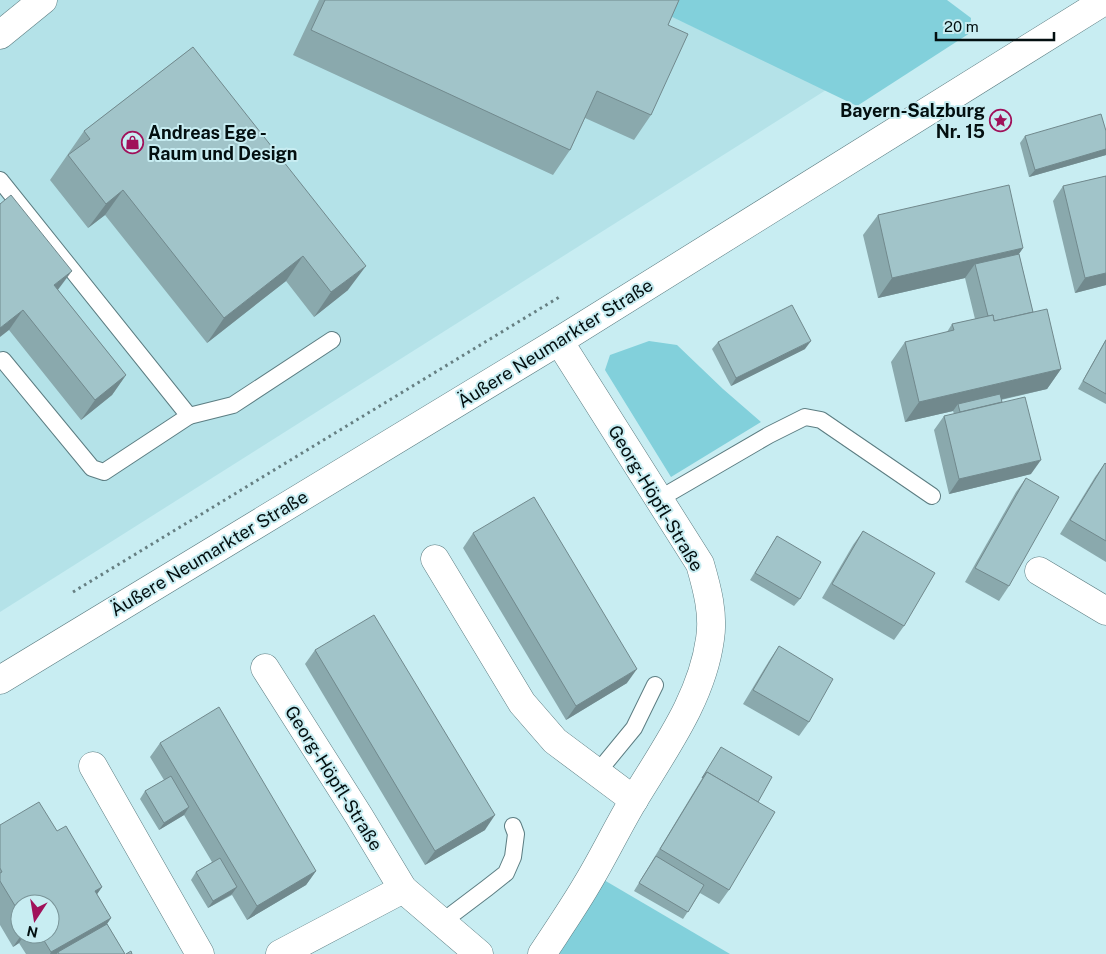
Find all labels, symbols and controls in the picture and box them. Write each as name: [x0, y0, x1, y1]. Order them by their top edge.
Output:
scale bar: [936, 10, 1054, 42]
text: 20 m: [944, 18, 979, 35]
place label: Bayern-Salzburg Nr. 15: [840, 100, 985, 142]
place icon: Bayern-Salzburg Nr. 15: [989, 108, 1013, 132]
place label: Andreas Ege - Raum und Design: [148, 122, 297, 164]
shop icon: Andreas Ege - Raum und Design: [120, 130, 144, 154]
street label: Äußere Neumarkter Straße: [453, 273, 657, 412]
street label: Georg-Höpfl-Straße: [604, 421, 708, 575]
street label: Äußere Neumarkter Straße: [106, 485, 311, 620]
street label: Georg-Höpfl-Straße: [281, 702, 387, 854]
north arrow: [10, 894, 60, 944]
text: N: [25, 923, 39, 941]

